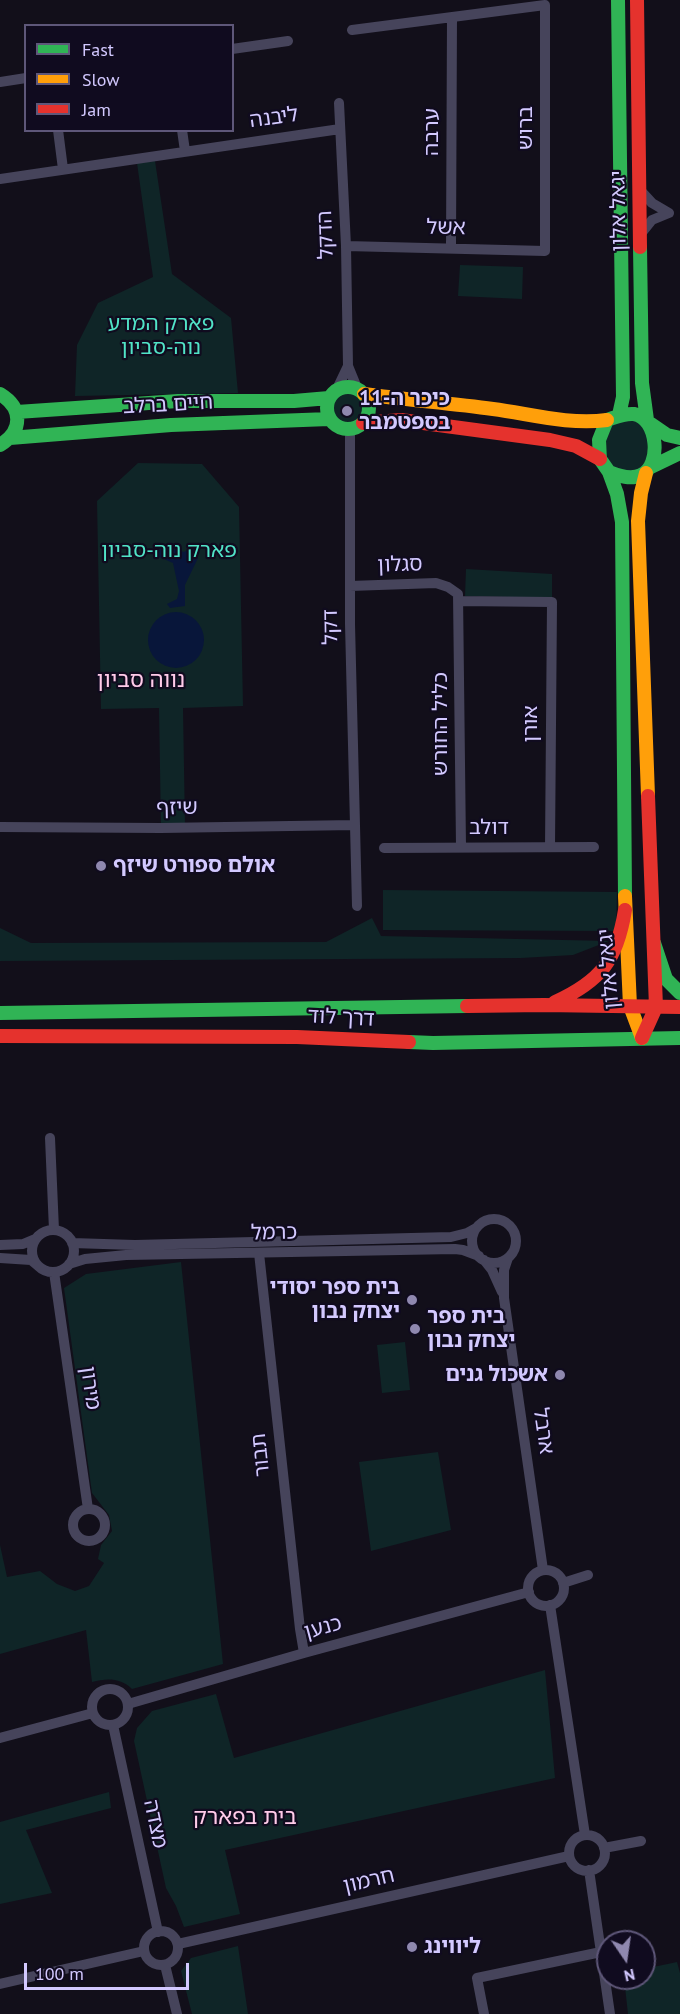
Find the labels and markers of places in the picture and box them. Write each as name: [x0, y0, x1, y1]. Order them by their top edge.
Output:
place label: כיכר ה-11 בספטמבר: [359, 386, 451, 436]
marker: כיכר ה-11 בספטמבר: [340, 404, 354, 418]
place label: אולם ספורט שיזף: [113, 853, 275, 879]
marker: אולם ספורט שיזף: [94, 859, 108, 873]
place label: בית ספר יסודי יצחק נבון: [269, 1275, 400, 1325]
marker: בית ספר יסודי יצחק נבון: [405, 1293, 419, 1307]
place label: בית ספר יצחק נבון: [427, 1304, 515, 1354]
marker: בית ספר יצחק נבון: [408, 1322, 422, 1336]
place label: אשכול גנים: [445, 1362, 548, 1388]
marker: אשכול גנים: [553, 1368, 567, 1382]
place label: ליווינג: [424, 1934, 481, 1960]
marker: ליווינג: [405, 1940, 419, 1954]

